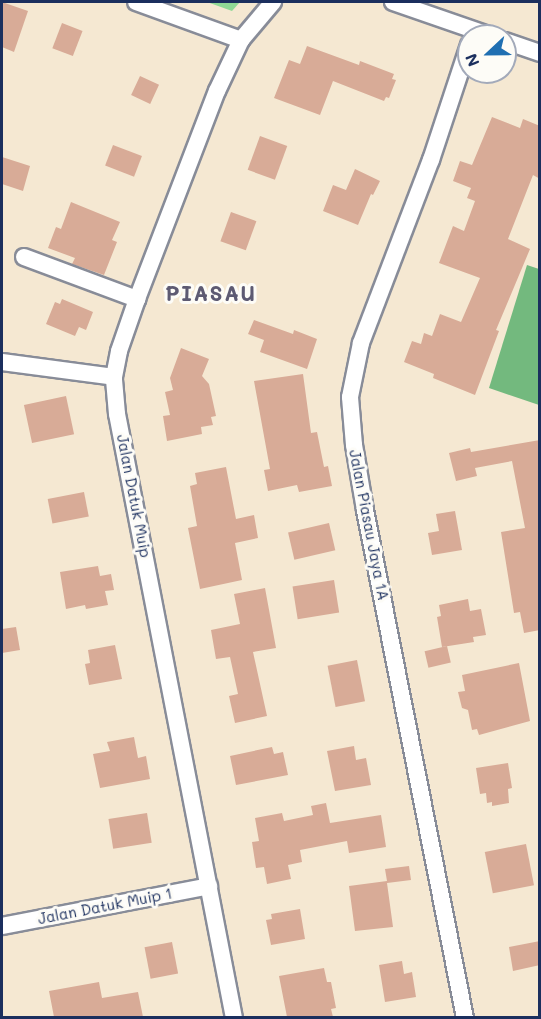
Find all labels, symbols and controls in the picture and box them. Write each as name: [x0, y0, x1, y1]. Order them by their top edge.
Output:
north arrow: [457, 24, 517, 84]
text: N: [460, 51, 484, 70]
district label: PIASAU: [165, 280, 257, 306]
street label: Jalan Datuk Muip: [113, 433, 155, 559]
street label: Jalan Piasau Jaya 1A: [346, 448, 392, 602]
street label: Jalan Datuk Muip 1: [36, 884, 174, 928]

